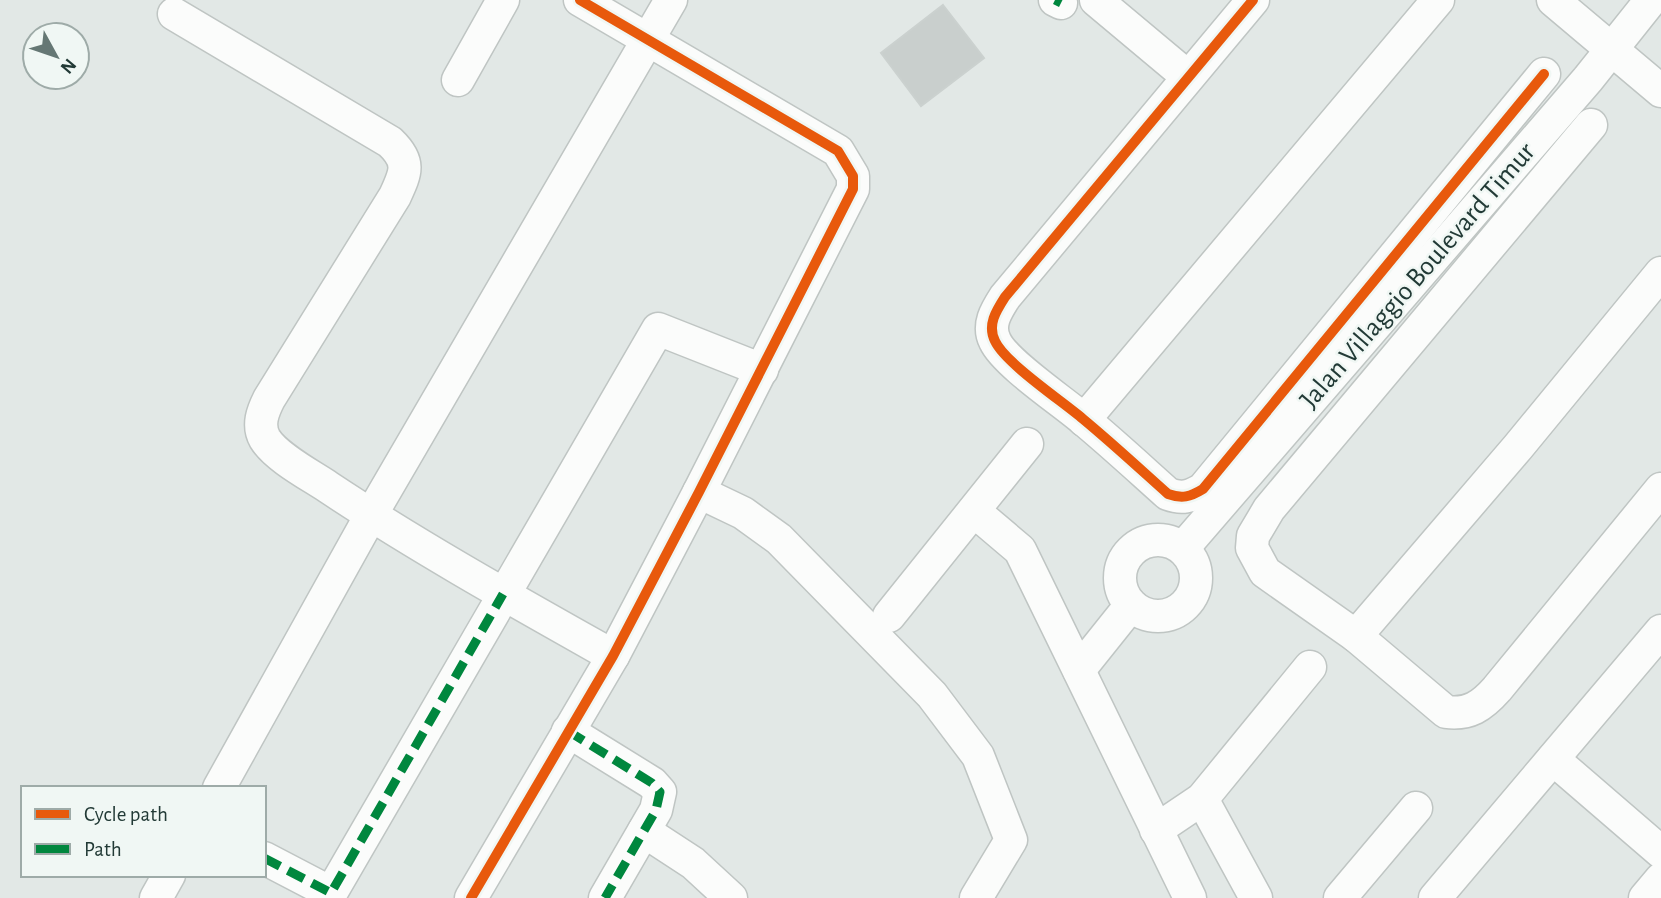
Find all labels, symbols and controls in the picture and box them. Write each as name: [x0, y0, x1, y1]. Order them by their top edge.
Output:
north arrow: [21, 21, 91, 91]
text: N: [56, 55, 79, 77]
street label: Jalan Villaggio Boulevard Timur: [1295, 138, 1541, 414]
legend: [21, 786, 266, 877]
text: Cycle path: [84, 804, 168, 825]
text: Path: [84, 839, 122, 860]

